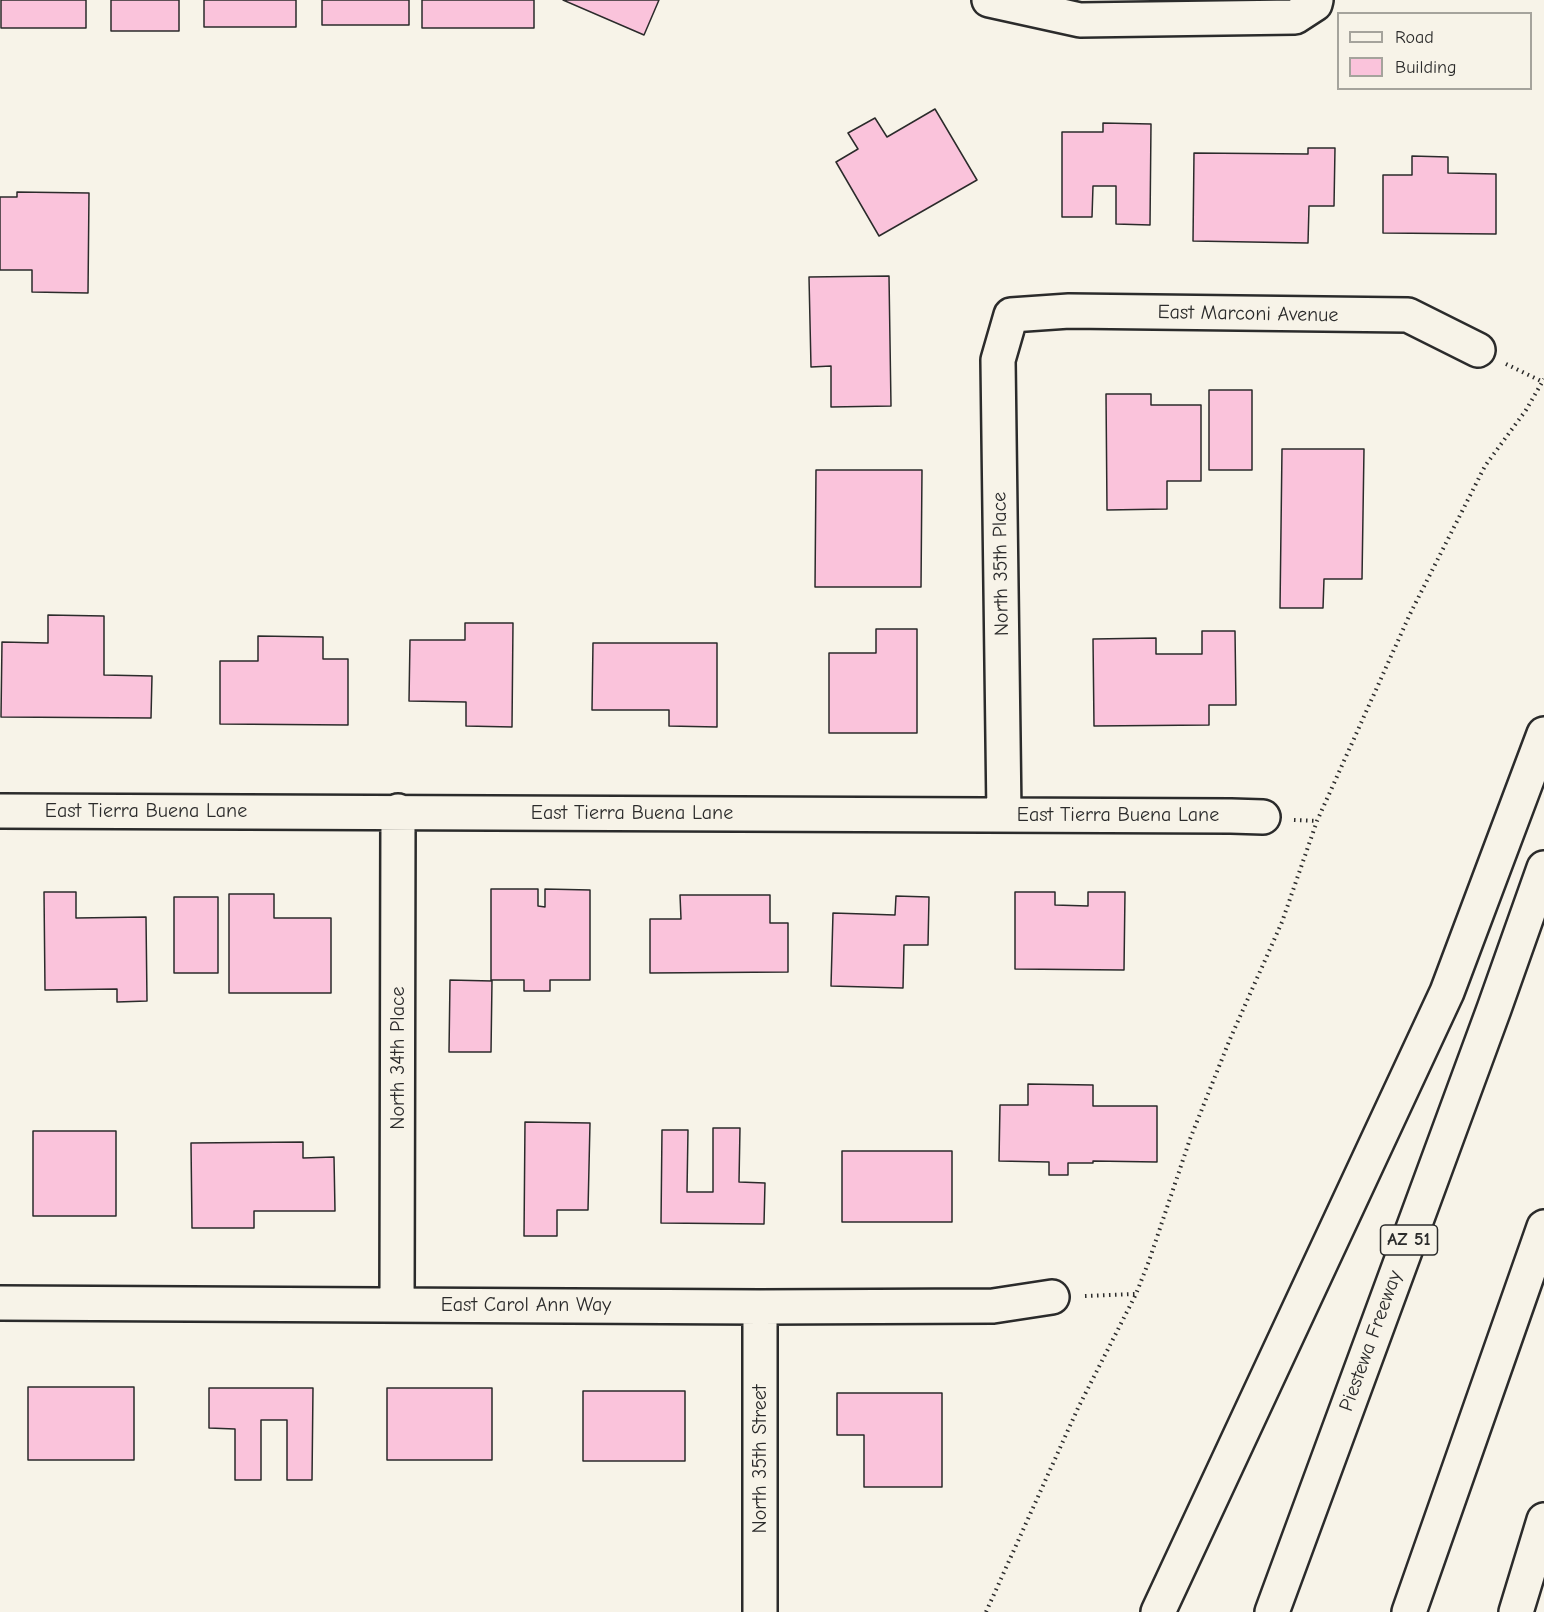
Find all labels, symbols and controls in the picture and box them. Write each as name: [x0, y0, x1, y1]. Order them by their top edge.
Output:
legend: [1337, 12, 1532, 90]
text: Road: [1395, 27, 1434, 48]
text: Building: [1395, 57, 1457, 78]
street label: East Marconi Avenue: [1157, 300, 1339, 328]
street label: North 35th Place: [988, 492, 1014, 636]
street label: East Tierra Buena Lane: [45, 799, 247, 823]
street label: East Tierra Buena Lane: [531, 801, 733, 825]
street label: East Tierra Buena Lane: [1017, 803, 1219, 827]
street label: North 34th Place: [386, 986, 410, 1130]
road number: AZ 51: [1380, 1225, 1438, 1255]
street label: Piestewa Freeway: [1334, 1267, 1408, 1415]
street label: East Carol Ann Way: [441, 1293, 611, 1317]
street label: North 35th Street: [748, 1385, 772, 1533]

